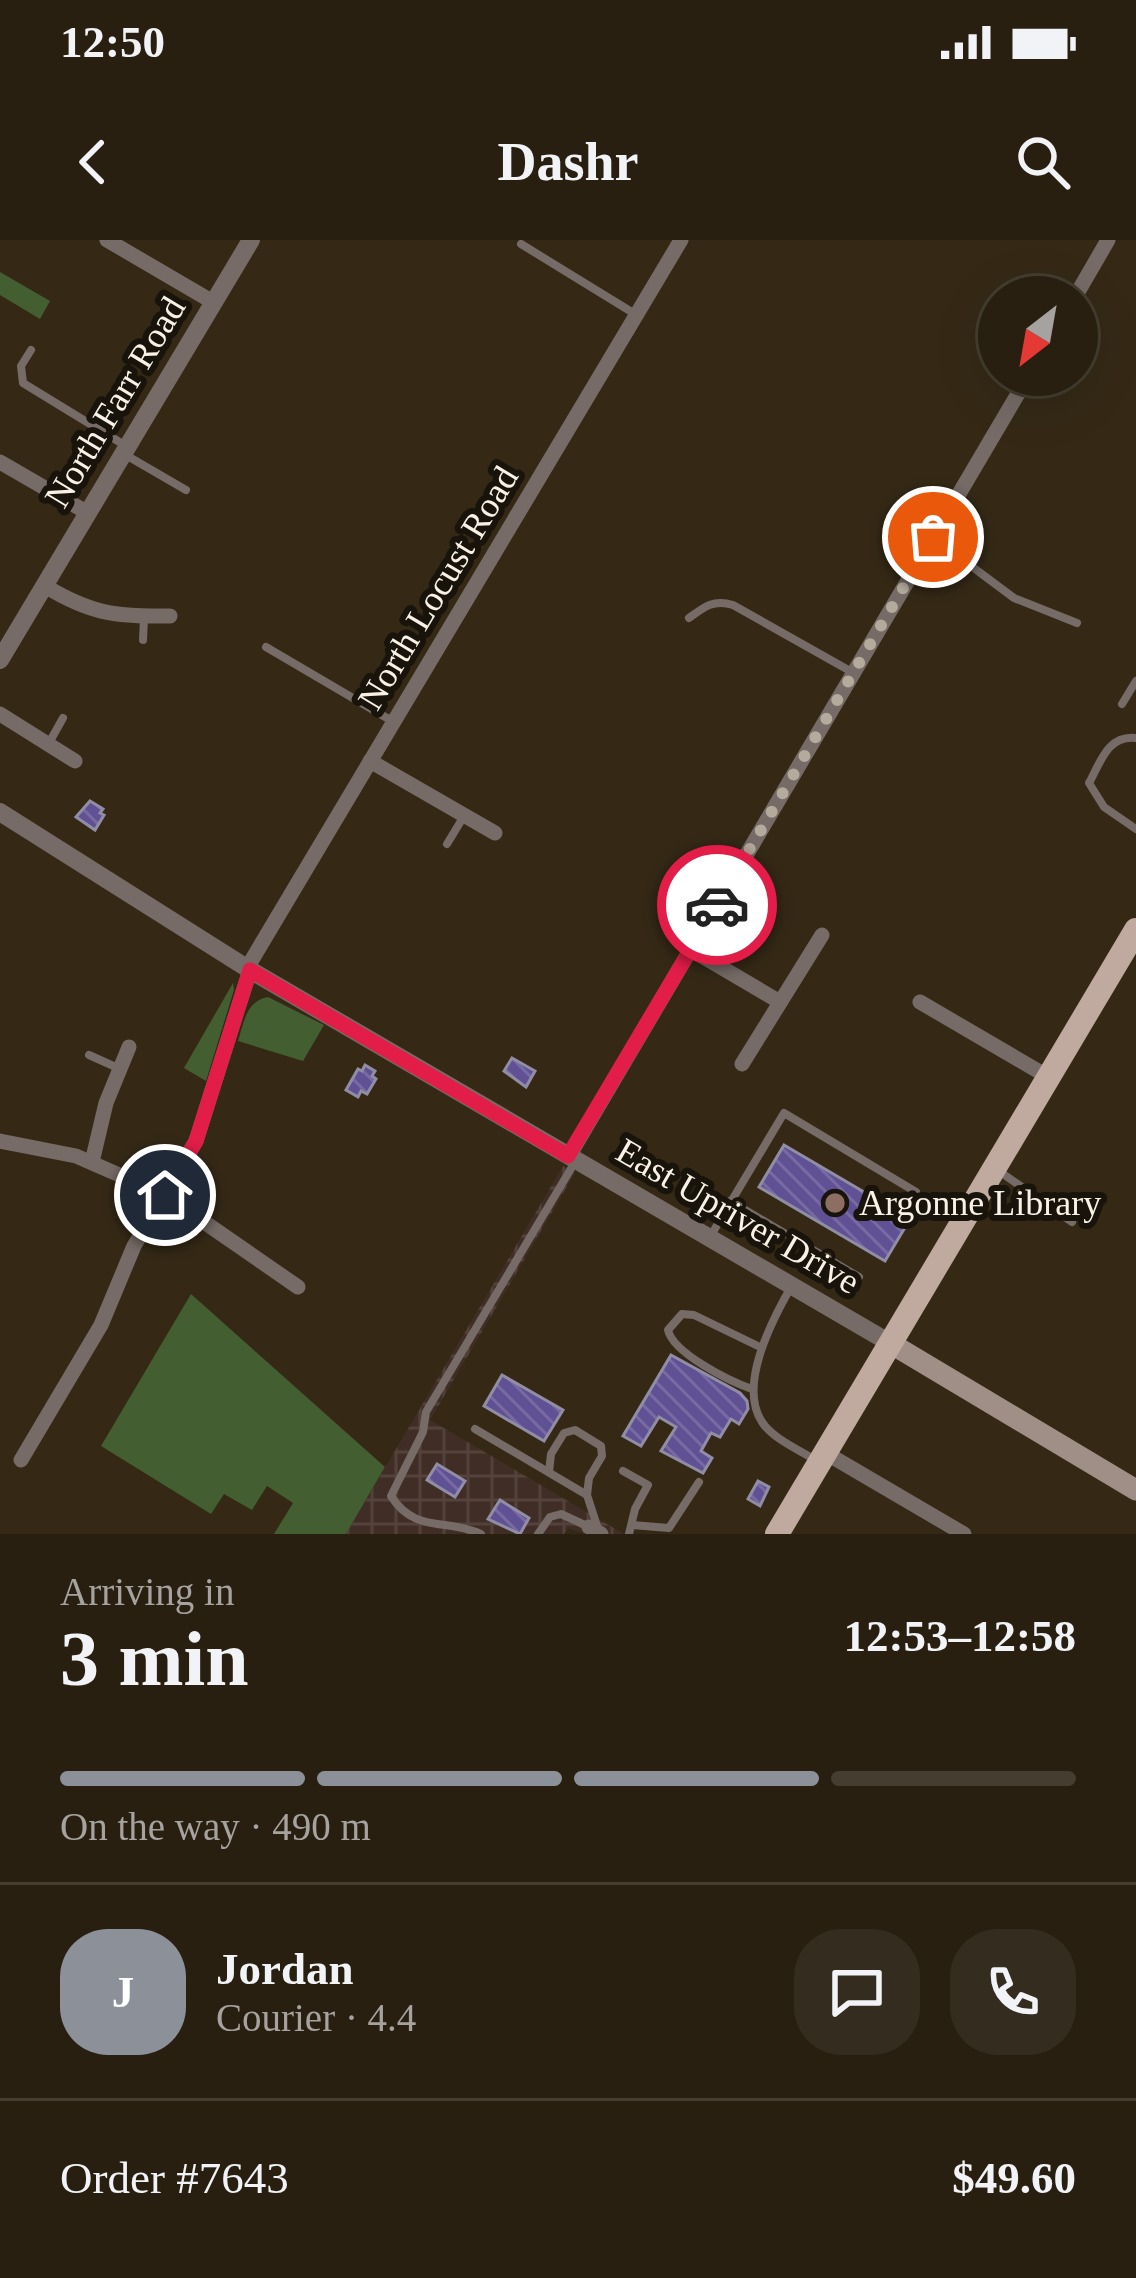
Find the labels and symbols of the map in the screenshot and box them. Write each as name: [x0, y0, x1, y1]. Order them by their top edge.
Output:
north arrow: [978, 276, 1098, 396]
street label: North Farr Road: [37, 290, 193, 514]
street label: North Locust Road: [350, 459, 526, 717]
pin: [882, 486, 984, 588]
courier: [657, 845, 777, 965]
street label: East Upriver Drive: [609, 1130, 867, 1302]
pin: [114, 1144, 216, 1246]
place label: Argonne Library: [859, 1183, 1101, 1223]
marker: Argonne Library: [822, 1190, 848, 1216]

